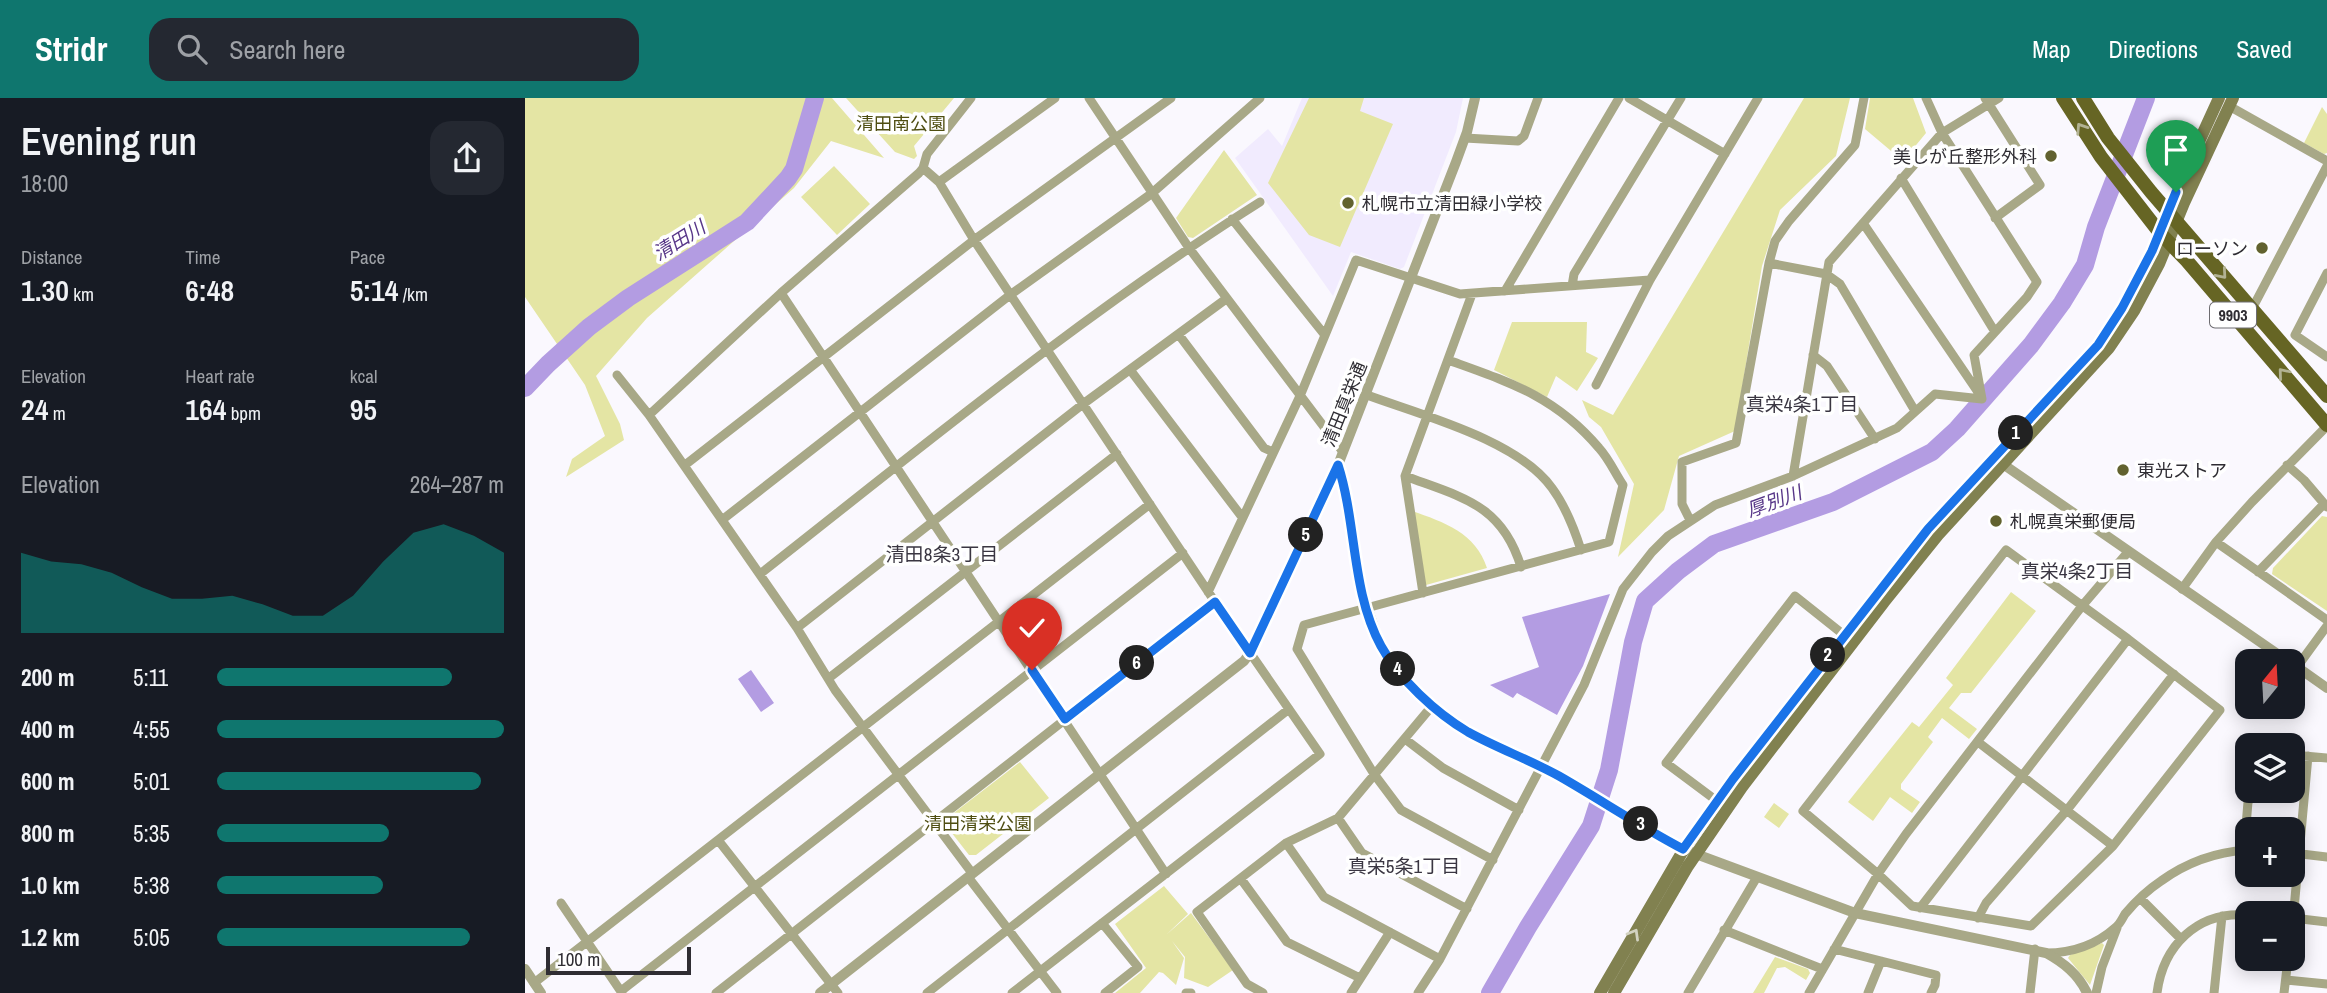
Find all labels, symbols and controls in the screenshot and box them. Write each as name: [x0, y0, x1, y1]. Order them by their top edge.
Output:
search box: [149, 18, 639, 81]
text: Stridr: [35, 27, 107, 71]
icon: search: [173, 30, 211, 68]
text: Search here: [229, 32, 345, 67]
text: Map: [2032, 33, 2070, 65]
text: Directions: [2108, 33, 2198, 65]
text: Saved: [2236, 33, 2292, 65]
park label: 清田南公園: [856, 111, 946, 136]
text: Evening run: [21, 116, 197, 167]
pin: [2146, 120, 2206, 192]
button: share: [430, 121, 504, 195]
one-way arrow: [2077, 123, 2090, 136]
icon: arrive: [2157, 131, 2195, 169]
place label: 美しが丘整形外科: [1893, 144, 2037, 169]
marker: 美しが丘整形外科: [2043, 148, 2059, 164]
text: 18:00: [21, 168, 68, 199]
place label: 札幌市立清田緑小学校: [1362, 191, 1542, 216]
marker: 札幌市立清田緑小学校: [1340, 195, 1356, 211]
water label: 清田川: [648, 213, 712, 266]
place label: ローソン: [2176, 236, 2248, 261]
marker: ローソン: [2254, 240, 2270, 256]
text: Distance: [21, 244, 82, 270]
text: Time: [185, 244, 220, 270]
text: Pace: [350, 244, 385, 270]
one-way arrow: [2214, 266, 2226, 279]
text: 1.30: [21, 270, 69, 310]
text: 6:48: [185, 270, 234, 310]
text: 5:14: [350, 270, 398, 310]
text: km: [69, 281, 94, 307]
text: /km: [398, 281, 428, 307]
road number: 9903: [2210, 302, 2256, 328]
street label: 清田真栄通: [1316, 358, 1372, 450]
text: Elevation: [21, 363, 86, 389]
text: Heart rate: [185, 363, 255, 389]
text: kcal: [350, 363, 377, 389]
one-way arrow: [2279, 369, 2291, 382]
text: 24: [21, 389, 48, 429]
text: 164: [185, 389, 226, 429]
text: 95: [350, 389, 377, 429]
district label: 真栄4条1丁目: [1746, 391, 1858, 417]
text: m: [48, 400, 66, 426]
text: bpm: [226, 400, 261, 426]
pin: 1: [1999, 416, 2033, 450]
text: 1: [2011, 419, 2020, 445]
place label: 東光ストア: [2137, 458, 2227, 483]
marker: 東光ストア: [2115, 462, 2131, 478]
text: Elevation: [21, 469, 100, 500]
text: 264–287 m: [410, 469, 504, 500]
water label: 厚別川: [1743, 478, 1807, 523]
place label: 札幌真栄郵便局: [2010, 509, 2136, 534]
marker: 札幌真栄郵便局: [1988, 513, 2004, 529]
pin: 5: [1289, 518, 1323, 552]
text: 5: [1301, 521, 1310, 547]
district label: 清田8条3丁目: [886, 541, 998, 567]
district label: 真栄4条2丁目: [2021, 558, 2133, 584]
pin: [1002, 598, 1062, 670]
icon: check: [1013, 609, 1051, 647]
pin: 2: [1811, 638, 1845, 672]
text: 2: [1823, 641, 1832, 667]
pin: 6: [1119, 646, 1155, 680]
text: 6: [1132, 649, 1141, 675]
north arrow: [2235, 649, 2305, 719]
map controls: [2235, 649, 2305, 971]
pin: 4: [1381, 652, 1415, 686]
text: 4: [1393, 655, 1402, 681]
text: 200 m: [21, 662, 74, 693]
text: 5:11: [133, 662, 168, 693]
text: 400 m: [21, 714, 74, 745]
text: 4:55: [133, 714, 170, 745]
button: layers: [2235, 733, 2305, 803]
text: 600 m: [21, 766, 74, 797]
text: 5:01: [133, 766, 170, 797]
pin: 3: [1623, 806, 1659, 842]
text: 3: [1636, 810, 1645, 836]
park label: 清田清栄公園: [924, 811, 1032, 836]
button: +: [2235, 817, 2305, 887]
text: 800 m: [21, 818, 74, 849]
text: 5:35: [133, 818, 170, 849]
district label: 真栄5条1丁目: [1348, 853, 1460, 879]
text: 1.0 km: [21, 870, 80, 901]
text: 5:38: [133, 870, 170, 901]
button: −: [2235, 901, 2305, 971]
text: 1.2 km: [21, 922, 80, 953]
text: 5:05: [133, 922, 170, 953]
one-way arrow: [1626, 929, 1639, 941]
scale bar: [546, 944, 691, 976]
text: 100 m: [557, 946, 600, 972]

